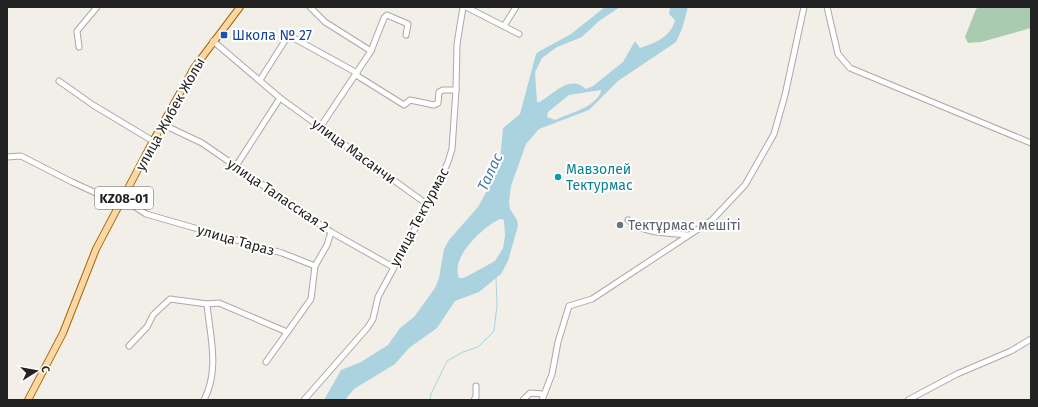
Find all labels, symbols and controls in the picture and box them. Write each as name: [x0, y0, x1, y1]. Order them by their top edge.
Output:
place label: Школа № 27: [232, 27, 312, 44]
marker: Школа № 27: [219, 30, 229, 40]
street label: улица Жибек Жолы: [132, 55, 209, 174]
street label: улица Масанчи: [308, 115, 399, 188]
water label: Талас: [473, 149, 507, 194]
street label: улица Таласская 2: [224, 155, 332, 236]
place label: Мавзолей Тектурмас: [566, 161, 633, 194]
street label: улица Тектурмас: [386, 165, 453, 269]
marker: Мавзолей Тектурмас: [553, 172, 563, 182]
road number: KZ08-01: [95, 187, 153, 209]
place label: Тектұрмас мешіті: [628, 217, 741, 234]
marker: Тектұрмас мешіті: [615, 220, 625, 230]
street label: улица Тараз: [195, 221, 276, 260]
north arrow: [16, 351, 56, 391]
text: С: [38, 365, 52, 374]

